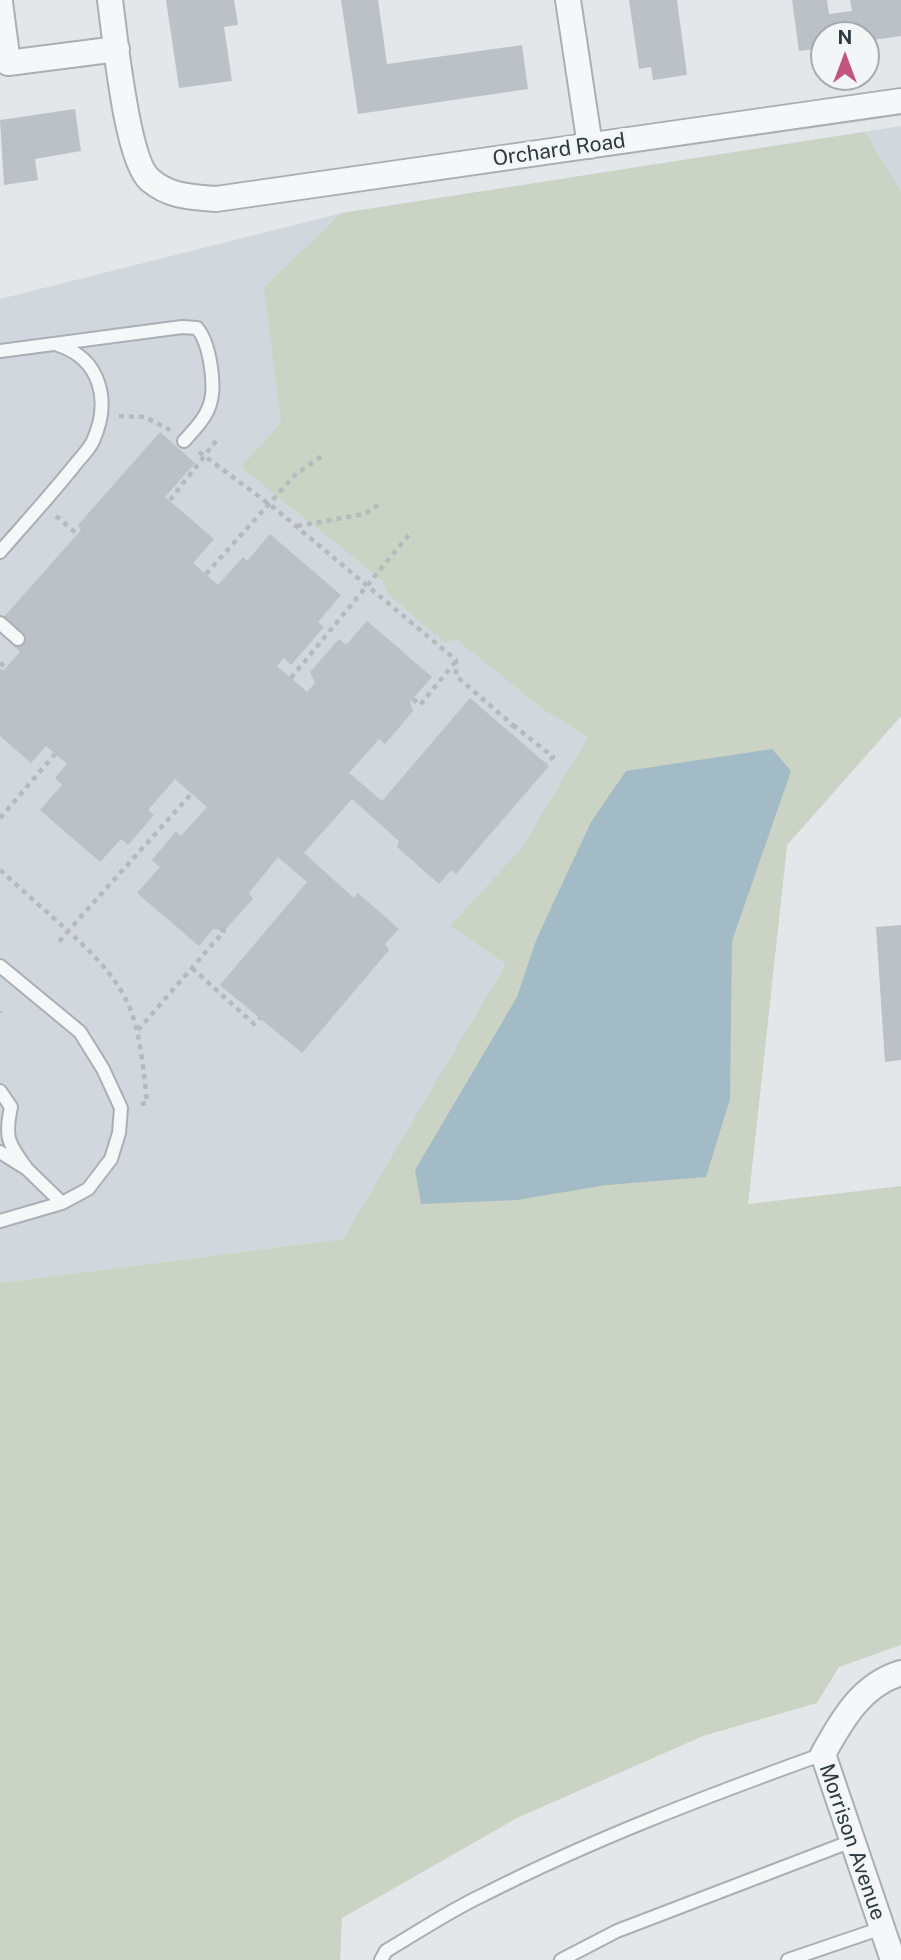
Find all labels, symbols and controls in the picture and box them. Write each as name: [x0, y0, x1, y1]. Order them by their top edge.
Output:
north arrow: [810, 21, 880, 91]
text: N: [838, 26, 852, 48]
street label: Orchard Road: [491, 128, 627, 172]
street label: Morrison Avenue: [813, 1760, 891, 1924]

